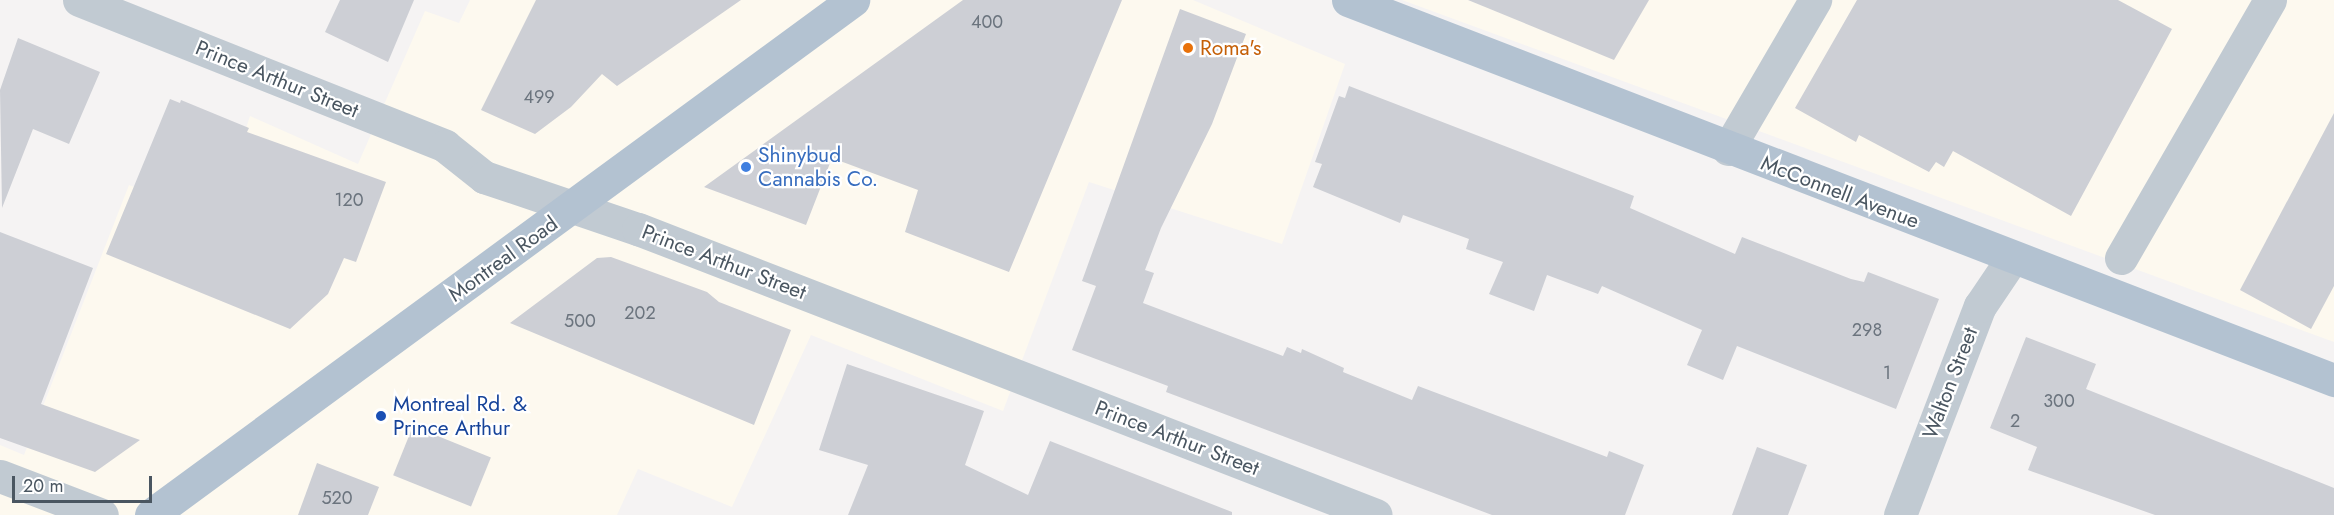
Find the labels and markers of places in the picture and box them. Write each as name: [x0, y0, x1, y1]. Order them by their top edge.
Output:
place label: Roma's: [1200, 35, 1261, 61]
marker: Roma's: [1181, 41, 1195, 55]
place label: Shinybud Cannabis Co.: [758, 142, 878, 192]
marker: Shinybud Cannabis Co.: [739, 160, 753, 174]
place label: Montreal Rd. & Prince Arthur: [393, 391, 527, 441]
marker: Montreal Rd. & Prince Arthur: [374, 409, 388, 423]

